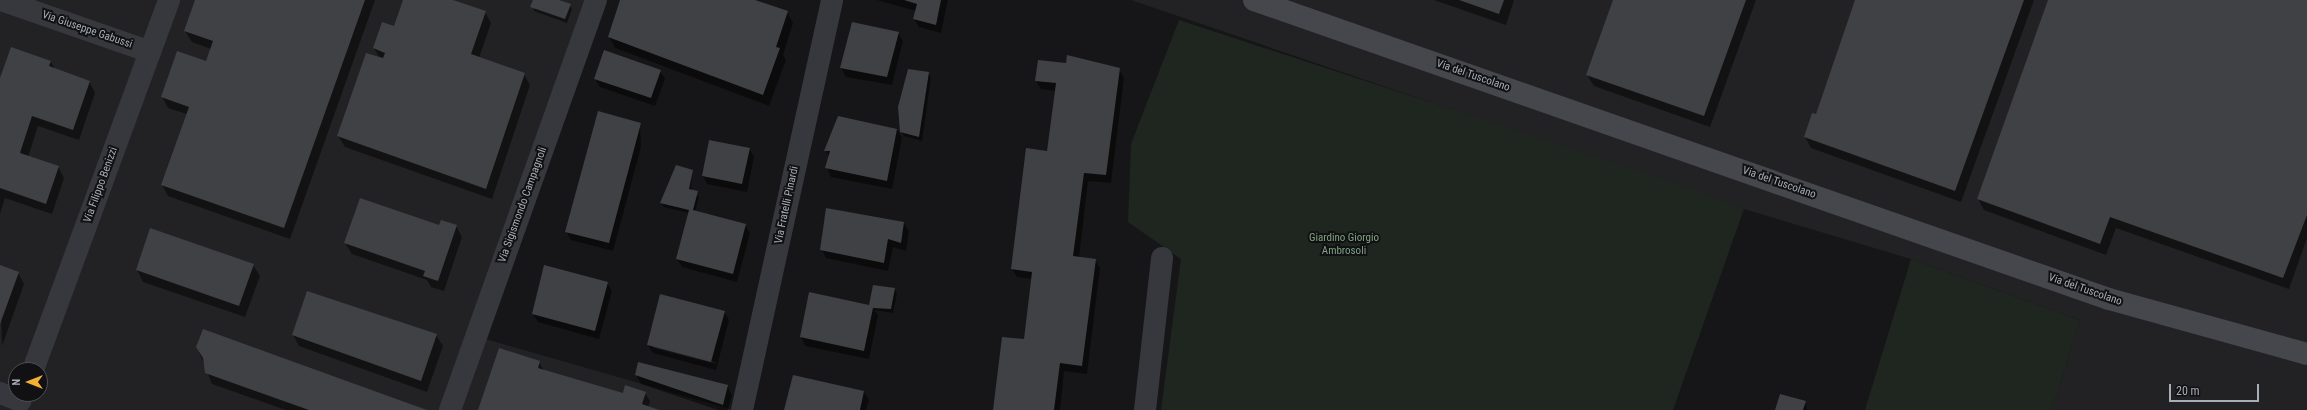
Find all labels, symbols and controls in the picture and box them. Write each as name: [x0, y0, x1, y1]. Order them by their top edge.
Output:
street label: Via Giuseppe Gabussi: [40, 8, 134, 52]
street label: Via del Tuscolano: [1434, 57, 1512, 95]
street label: Via Filippo Benizzi: [81, 145, 121, 225]
street label: Via Sigismondo Campagnoli: [496, 145, 550, 265]
street label: Via del Tuscolano: [1740, 164, 1818, 202]
street label: Via Fratelli Pinardi: [772, 165, 802, 245]
park label: Giardino Giorgio Ambrosoli: [1309, 232, 1379, 258]
street label: Via del Tuscolano: [2046, 271, 2124, 309]
north arrow: [8, 362, 48, 402]
scale bar: [2171, 376, 2261, 402]
text: N: [10, 379, 23, 385]
text: 20 m: [2176, 384, 2200, 398]

